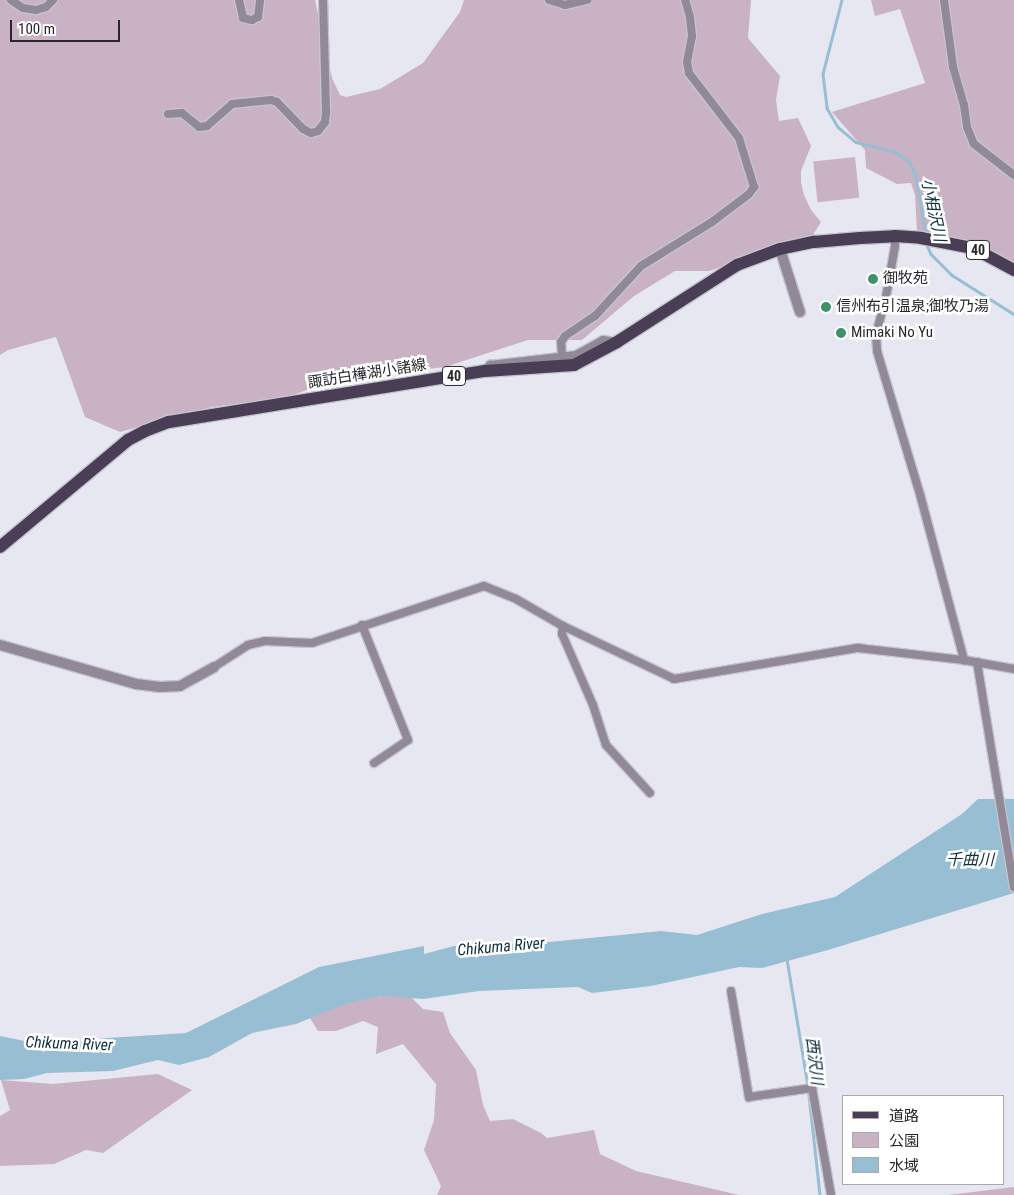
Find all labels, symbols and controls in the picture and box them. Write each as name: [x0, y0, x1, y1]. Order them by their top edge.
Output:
scale bar: [12, 10, 122, 42]
text: 100 m: [18, 20, 55, 38]
water label: 小相沢川: [917, 177, 949, 243]
road number: 40: [966, 238, 990, 262]
place label: 御牧苑: [883, 270, 928, 288]
marker: 御牧苑: [867, 273, 879, 285]
place label: 信州布引温泉;御牧乃湯: [836, 298, 989, 316]
marker: 信州布引温泉;御牧乃湯: [820, 301, 832, 313]
place label: Mimaki No Yu: [851, 324, 933, 342]
marker: Mimaki No Yu: [835, 327, 847, 339]
street label: 諏訪白樺湖小諸線: [306, 356, 428, 392]
road number: 40: [442, 364, 466, 388]
water label: 千曲川: [946, 850, 994, 870]
water label: Chikuma River: [457, 934, 545, 960]
water label: Chikuma River: [25, 1033, 113, 1055]
water label: 西沢川: [802, 1036, 826, 1086]
legend: [842, 1095, 1004, 1185]
text: 道路: [889, 1107, 919, 1125]
text: 公園: [889, 1132, 919, 1150]
text: 水域: [889, 1157, 919, 1175]

